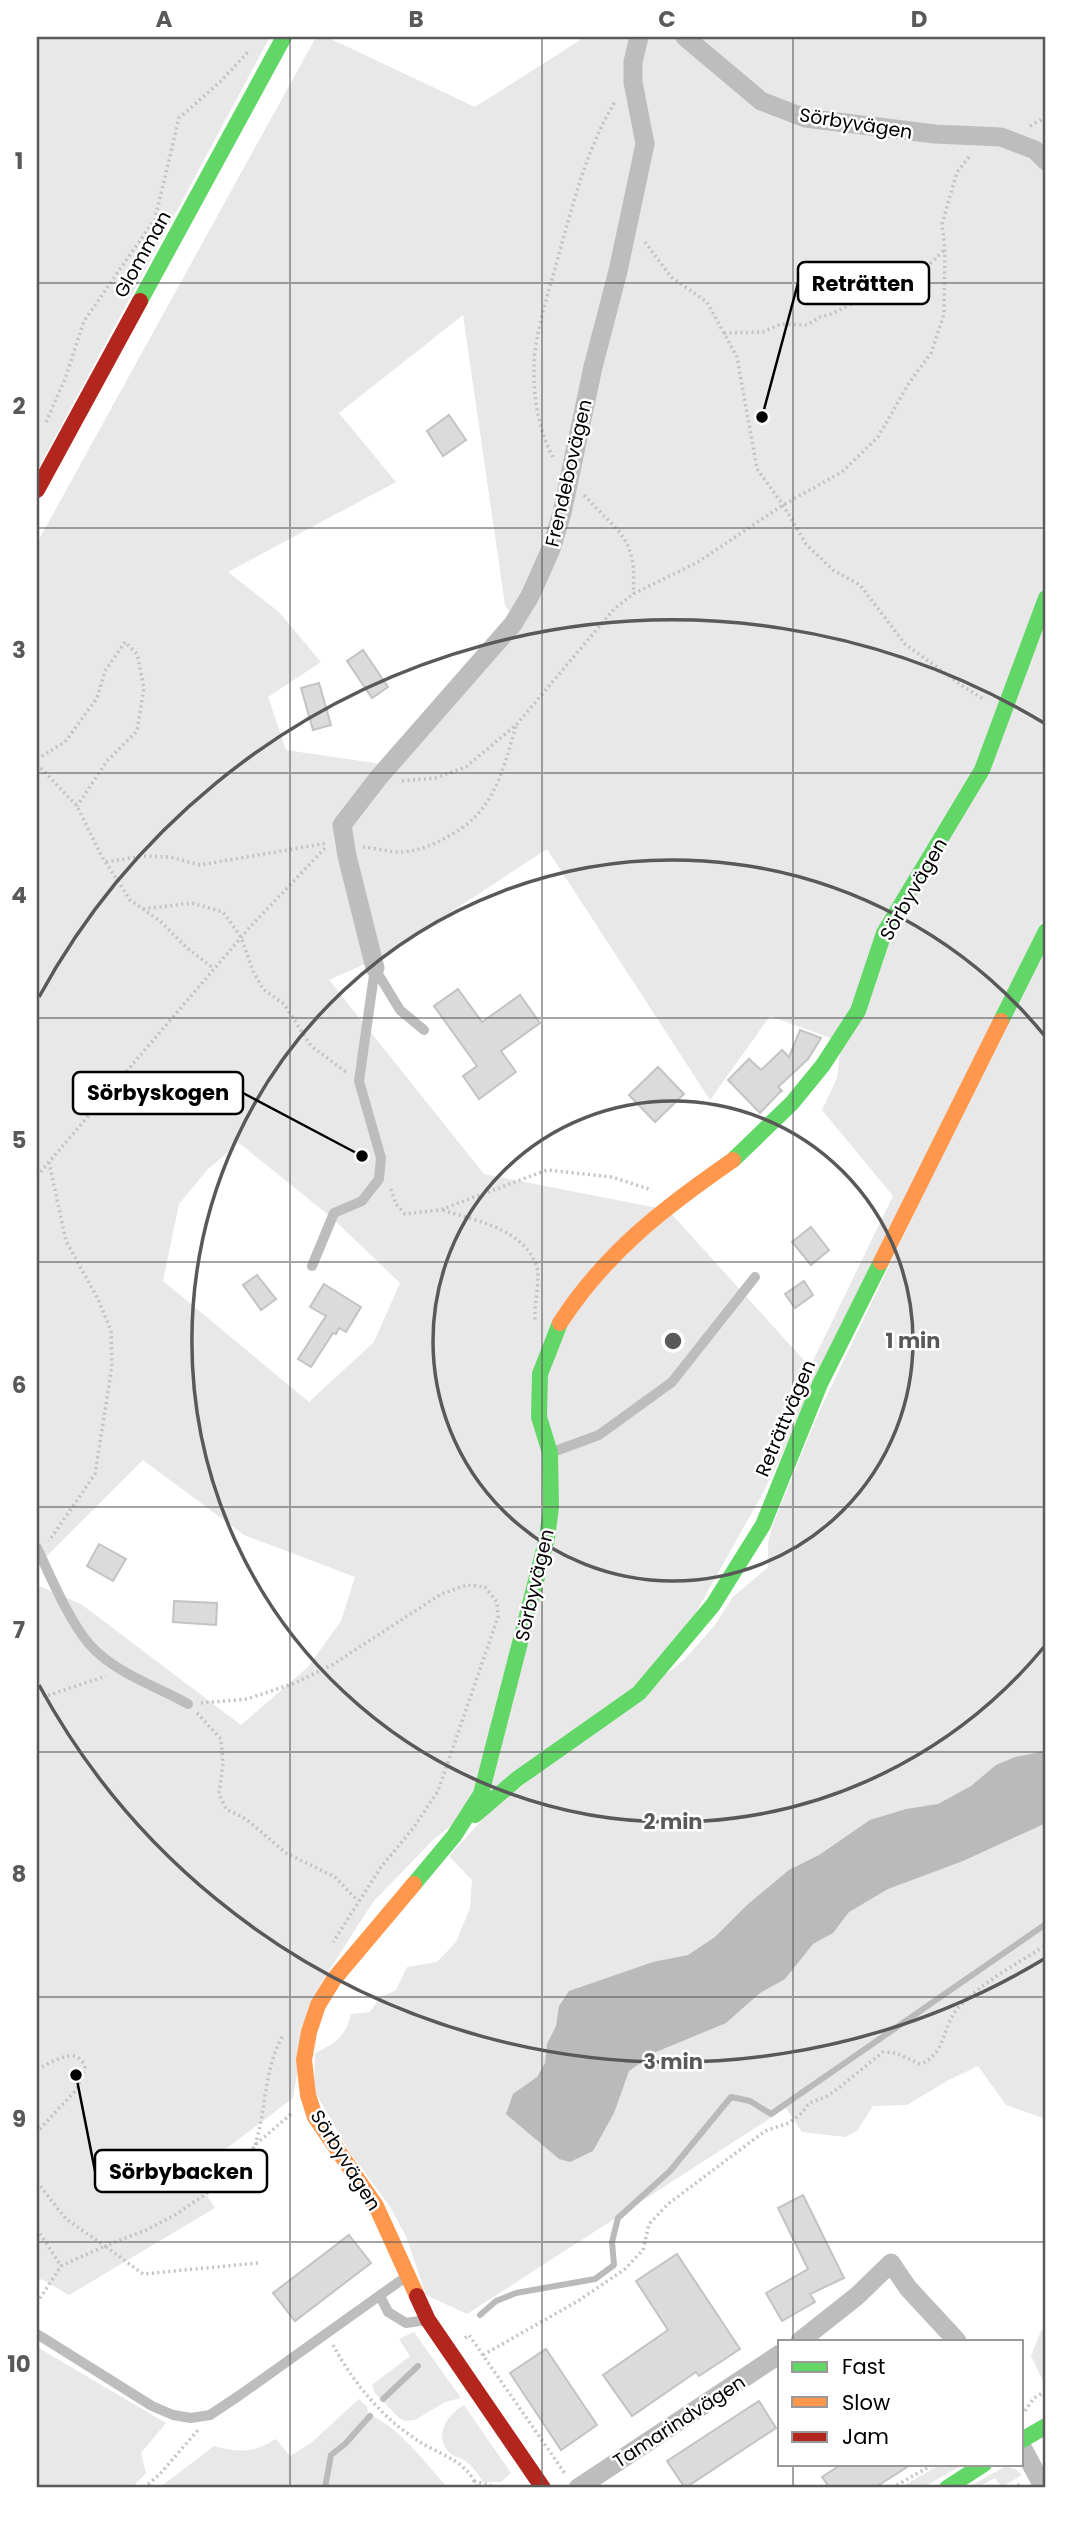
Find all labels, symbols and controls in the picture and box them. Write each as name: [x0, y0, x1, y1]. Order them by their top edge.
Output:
text: A: [156, 3, 173, 35]
text: B: [408, 3, 424, 35]
text: C: [658, 3, 676, 35]
text: D: [911, 3, 927, 35]
street label: Sörbyvägen: [797, 101, 914, 146]
text: 1: [15, 145, 23, 177]
street label: Glomman: [107, 206, 177, 303]
callout: Reträtten: [798, 262, 929, 304]
text: Reträtten: [812, 269, 914, 298]
text: 2: [12, 390, 26, 422]
street label: Frendebovägen: [538, 397, 599, 549]
text: 3: [12, 634, 26, 666]
street label: Sörbyvägen: [873, 833, 954, 945]
text: 4: [11, 879, 27, 911]
callout: Sörbyskogen: [73, 1072, 243, 1114]
text: Sörbyskogen: [87, 1078, 229, 1107]
text: 5: [12, 1124, 26, 1156]
text: 1 min: [886, 1326, 940, 1355]
centre of rings: [661, 1329, 685, 1353]
street label: Reträttvägen: [749, 1356, 822, 1481]
text: 6: [12, 1369, 26, 1401]
street label: Sörbyvägen: [508, 1526, 560, 1644]
text: 7: [13, 1614, 25, 1646]
text: 2 min: [643, 1807, 703, 1836]
text: 8: [12, 1858, 26, 1890]
text: 3 min: [643, 2047, 703, 2076]
text: 9: [12, 2103, 26, 2135]
street label: Sörbyvägen: [304, 2105, 387, 2216]
callout: Sörbybacken: [95, 2150, 267, 2192]
text: Sörbybacken: [109, 2157, 253, 2186]
legend: [778, 2340, 1024, 2466]
text: 10: [7, 2348, 31, 2380]
text: Fast: [842, 2352, 885, 2381]
street label: Tamarindvägen: [608, 2369, 751, 2474]
text: Slow: [842, 2388, 890, 2417]
text: Jam: [842, 2422, 889, 2451]

